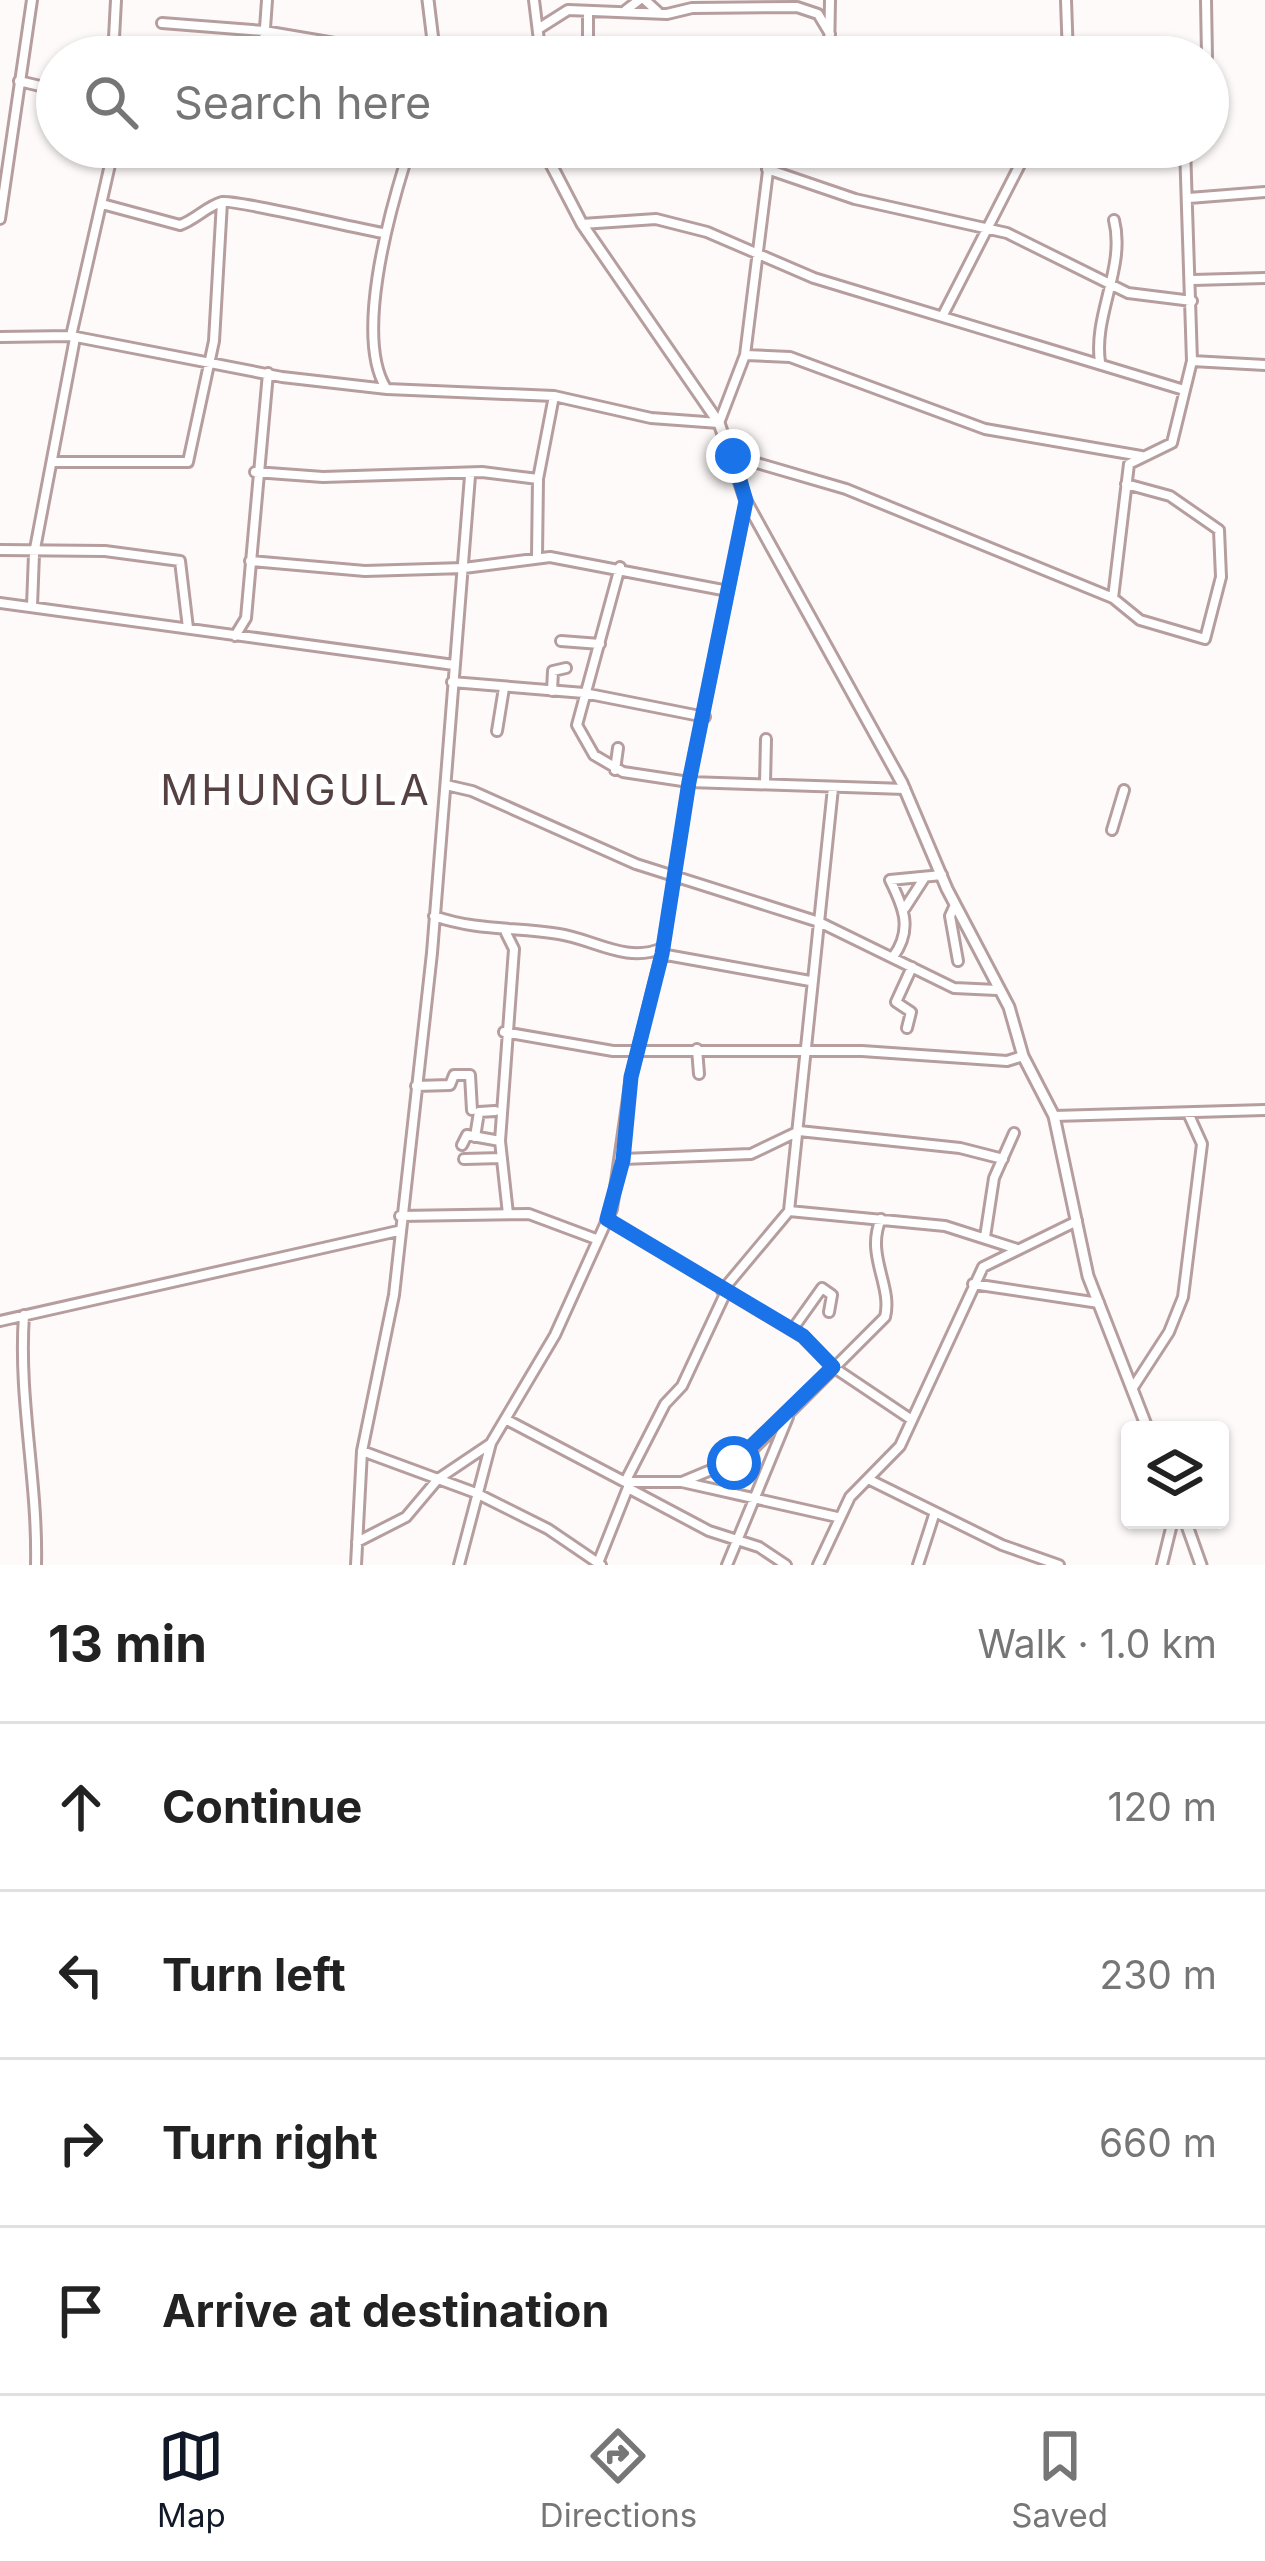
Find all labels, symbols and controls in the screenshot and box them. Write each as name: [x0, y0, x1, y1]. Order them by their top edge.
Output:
search box: [36, 36, 1229, 168]
icon: search: [78, 69, 144, 135]
text: Search here: [174, 75, 431, 130]
route end: [706, 429, 760, 483]
district label: MHUNGULA: [160, 764, 432, 815]
map controls: [1121, 1421, 1229, 1529]
button: layers: [1121, 1421, 1229, 1529]
route start: [707, 1436, 761, 1490]
text: 13 min: [48, 1613, 207, 1674]
text: Walk · 1.0 km: [977, 1620, 1217, 1667]
icon: ahead: [48, 1774, 114, 1840]
text: Continue: [162, 1779, 362, 1834]
text: 120 m: [1108, 1783, 1217, 1830]
icon: left: [48, 1942, 114, 2008]
text: Turn left: [162, 1947, 346, 2002]
text: 230 m: [1099, 1951, 1217, 1998]
icon: right: [48, 2110, 114, 2176]
text: Turn right: [162, 2115, 378, 2170]
text: 660 m: [1099, 2119, 1217, 2166]
icon: arrive: [48, 2278, 114, 2344]
text: Arrive at destination: [162, 2283, 609, 2338]
tab: Map: [157, 2423, 226, 2535]
tab: Directions: [540, 2423, 697, 2535]
tab: Saved: [1011, 2423, 1108, 2535]

